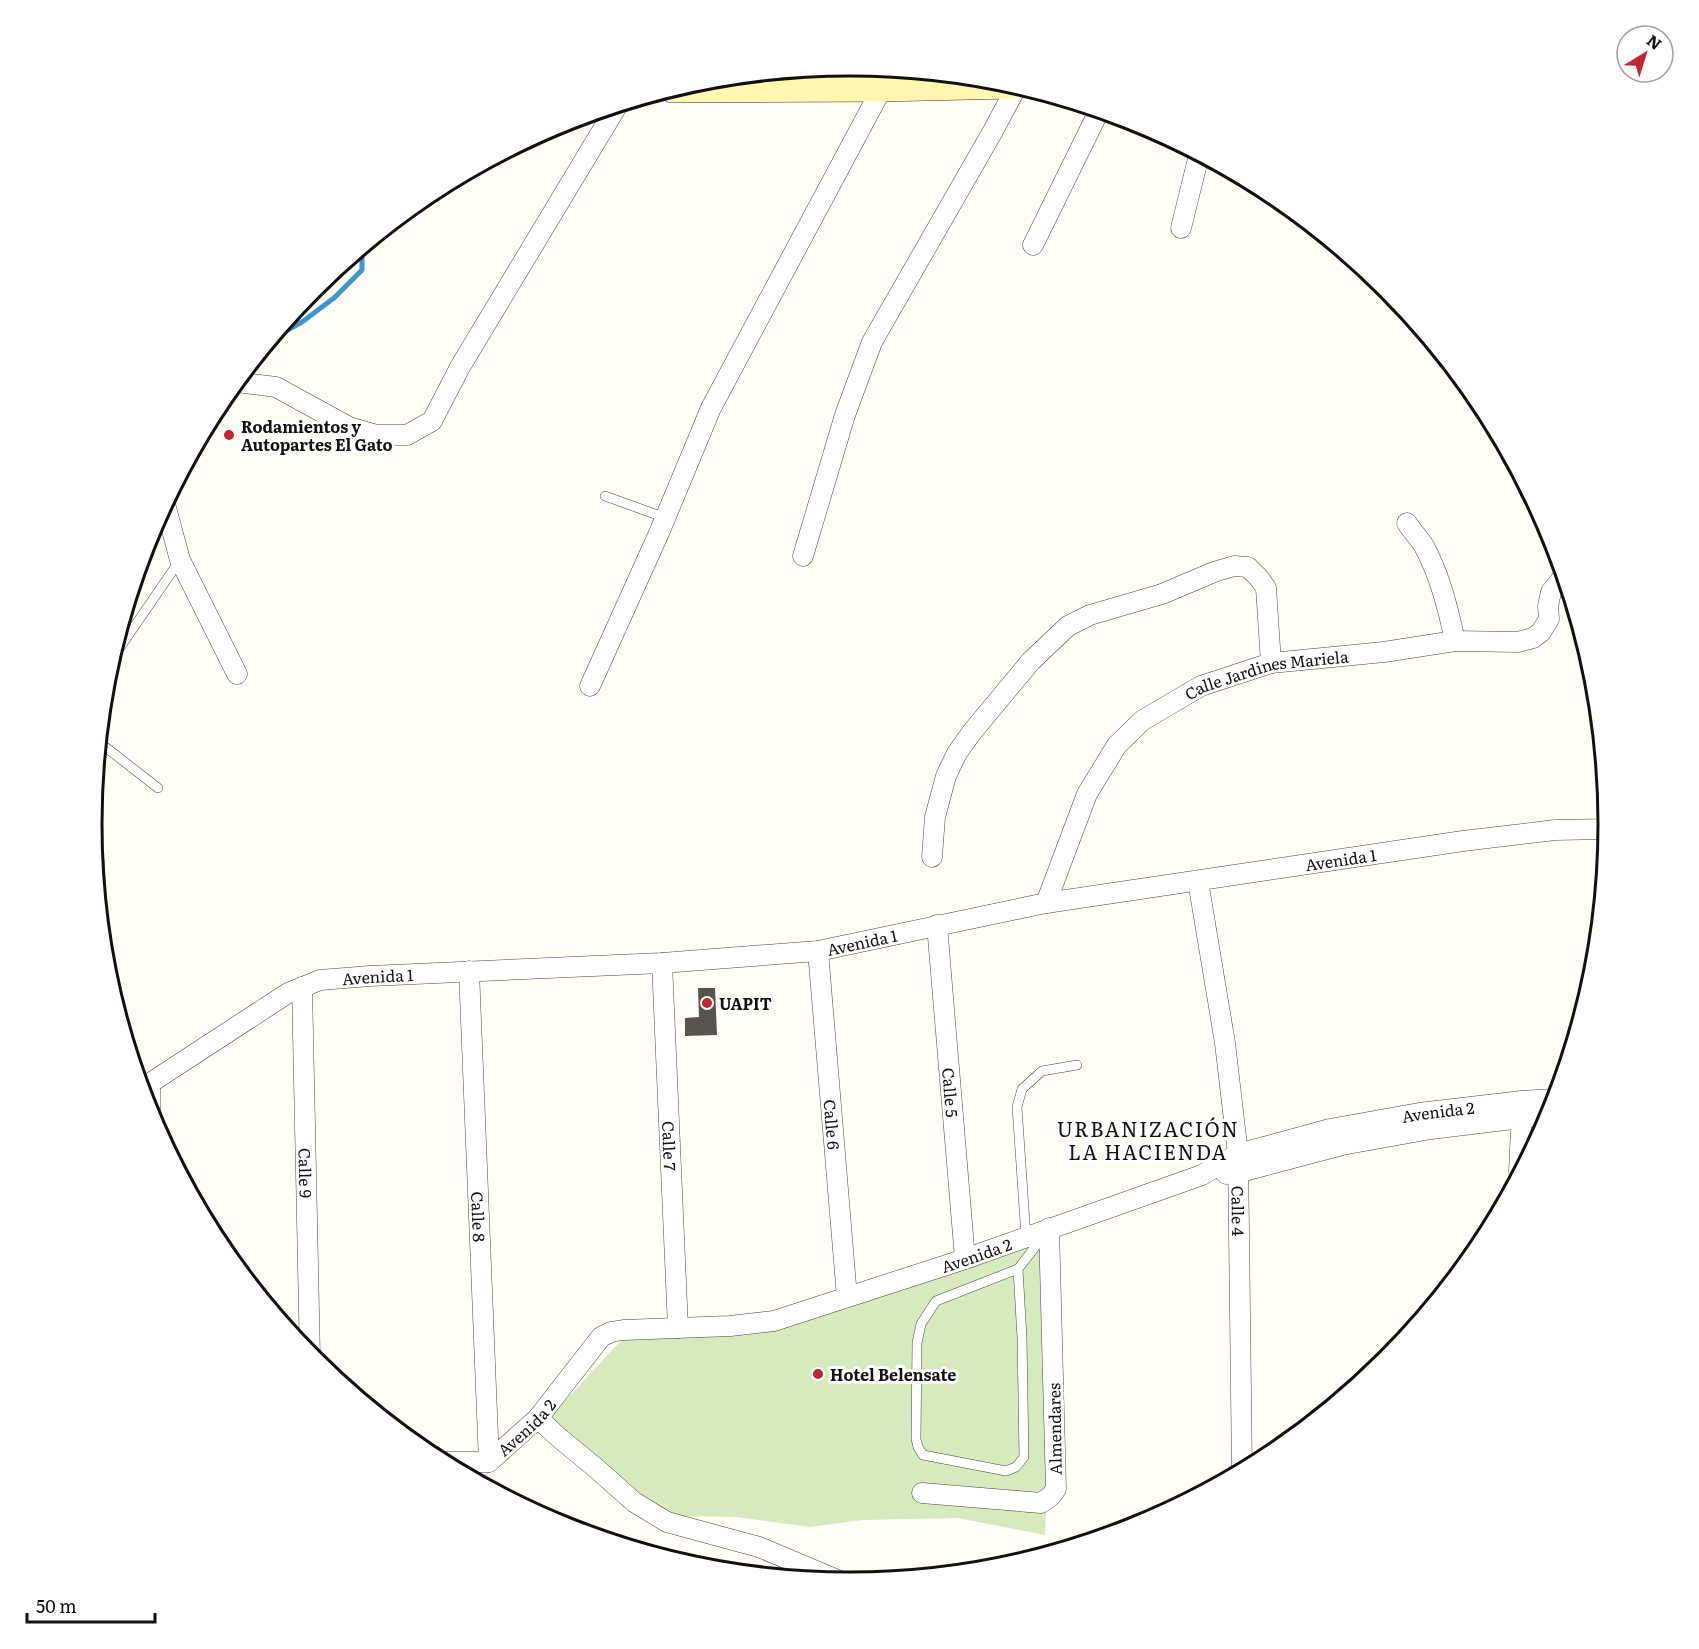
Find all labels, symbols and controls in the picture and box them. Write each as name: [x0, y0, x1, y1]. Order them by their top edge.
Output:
north arrow: [1615, 24, 1675, 84]
text: N: [1642, 28, 1668, 55]
place label: Rodamientos y Autopartes El Gato: [241, 414, 393, 456]
marker: Rodamientos y Autopartes El Gato: [222, 428, 236, 442]
street label: Calle Jardines Mariela: [1180, 643, 1350, 705]
street label: Avenida 1: [1304, 842, 1378, 876]
street label: Avenida 1: [824, 923, 900, 961]
street label: Avenida 1: [341, 962, 415, 990]
place label: UAPIT: [719, 991, 772, 1015]
marker: UAPIT: [700, 996, 714, 1010]
street label: Calle 5: [937, 1067, 965, 1118]
street label: Avenida 2: [1400, 1095, 1476, 1128]
street label: Calle 6: [818, 1098, 847, 1151]
district label: URBANIZACIÓN LA HACIENDA: [1057, 1113, 1239, 1166]
street label: Calle 7: [657, 1120, 683, 1171]
street label: Calle 9: [293, 1148, 319, 1198]
street label: Calle 4: [1226, 1186, 1251, 1237]
street label: Calle 8: [466, 1191, 492, 1243]
street label: Avenida 2: [938, 1231, 1015, 1278]
place label: Hotel Belensate: [830, 1362, 956, 1386]
marker: Hotel Belensate: [811, 1367, 825, 1381]
street label: Almendares: [1041, 1383, 1067, 1475]
street label: Avenida 2: [492, 1393, 561, 1461]
scale bar: [27, 1586, 154, 1624]
text: 50 m: [36, 1592, 77, 1619]

